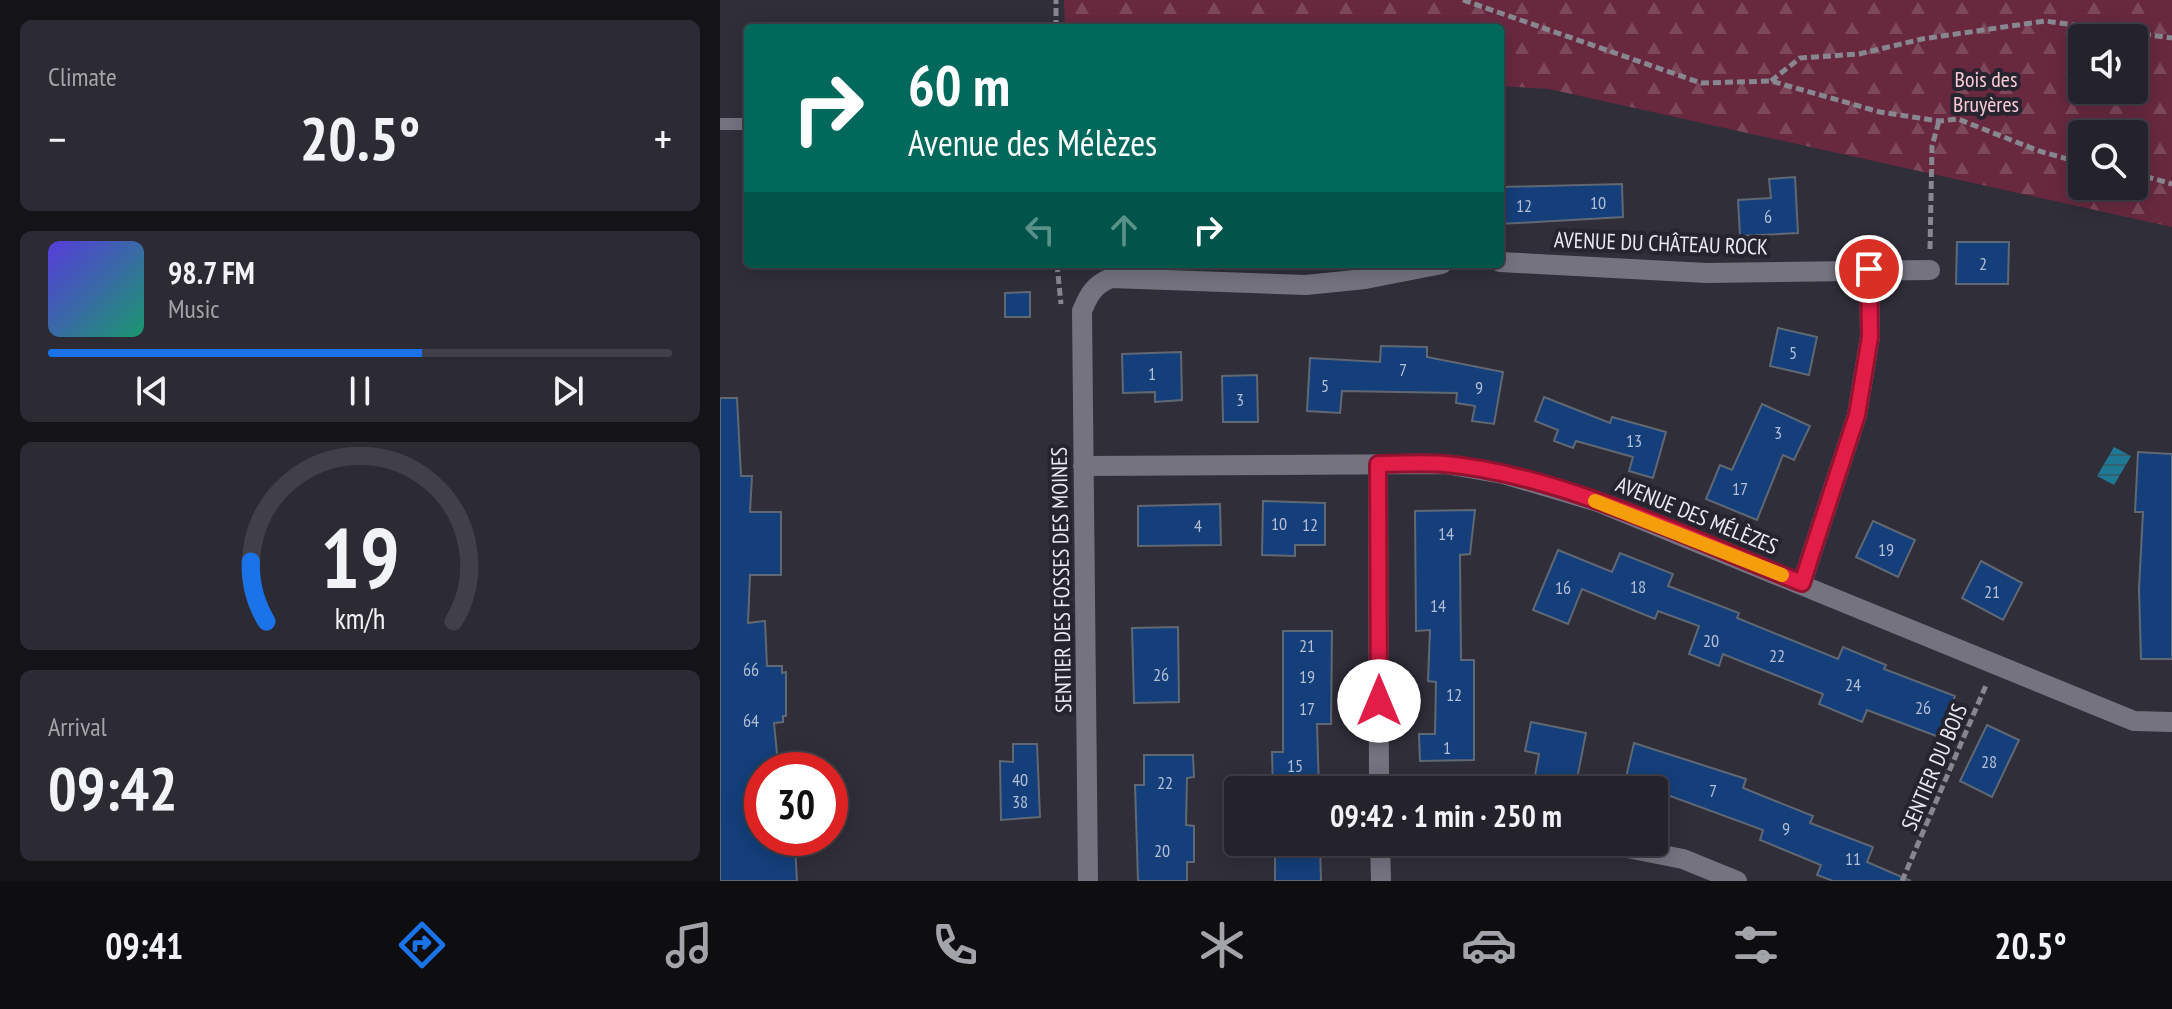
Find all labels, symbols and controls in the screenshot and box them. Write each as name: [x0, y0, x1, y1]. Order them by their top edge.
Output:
map controls: [2068, 24, 2148, 200]
button: sound: [2068, 24, 2148, 104]
text: 60 m: [908, 49, 1010, 121]
icon: right: [776, 56, 880, 160]
text: Climate: [48, 60, 117, 93]
park label: Bois des Bruyères: [1953, 65, 2019, 118]
text: 20.5°: [300, 99, 420, 177]
text: −: [48, 110, 66, 167]
text: +: [654, 110, 672, 167]
text: Avenue des Mélèzes: [908, 119, 1157, 166]
button: search: [2068, 120, 2148, 200]
house number: 10: [1590, 191, 1606, 214]
house number: 12: [1516, 194, 1532, 217]
house number: 6: [1764, 205, 1772, 228]
icon: left: [1018, 208, 1062, 252]
icon: ahead: [1102, 208, 1146, 252]
icon: right: [1186, 208, 1230, 252]
street label: AVENUE DU CHÂTEAU ROCK: [1554, 225, 1769, 261]
pin: [1835, 235, 1903, 303]
icon: arrive: [1847, 247, 1891, 291]
house number: 2: [1979, 252, 1987, 275]
text: 98.7 FM: [168, 253, 255, 292]
text: Music: [168, 292, 220, 325]
house number: 5: [1789, 341, 1797, 364]
house number: 7: [1399, 358, 1407, 381]
house number: 1: [1148, 362, 1156, 385]
icon: previous: [130, 369, 174, 413]
icon: pause: [338, 369, 382, 413]
icon: next: [546, 369, 590, 413]
house number: 5: [1321, 374, 1329, 397]
house number: 9: [1475, 376, 1483, 399]
house number: 3: [1236, 388, 1244, 411]
house number: 3: [1774, 421, 1782, 444]
house number: 13: [1626, 429, 1642, 452]
street label: SENTIER DES FOSSES DES MOINES: [1045, 447, 1077, 713]
street label: AVENUE DES MÉLÈZES: [1612, 470, 1782, 560]
house number: 17: [1732, 477, 1748, 500]
text: 19: [320, 503, 400, 611]
house number: 10: [1271, 512, 1287, 535]
house number: 12: [1302, 513, 1318, 536]
house number: 4: [1194, 514, 1202, 537]
house number: 14: [1438, 522, 1454, 545]
house number: 19: [1878, 538, 1894, 561]
house number: 18: [1630, 575, 1646, 598]
house number: 16: [1555, 576, 1571, 599]
house number: 21: [1984, 580, 2000, 603]
house number: 14: [1430, 594, 1446, 617]
text: km/h: [335, 600, 385, 637]
house number: 20: [1703, 629, 1719, 652]
house number: 21: [1299, 634, 1315, 657]
house number: 22: [1769, 644, 1785, 667]
house number: 66: [743, 658, 759, 681]
position arrow: [1337, 659, 1421, 743]
house number: 26: [1153, 663, 1169, 686]
house number: 19: [1299, 665, 1315, 688]
house number: 24: [1845, 673, 1861, 696]
house number: 12: [1446, 683, 1462, 706]
house number: 26: [1915, 696, 1931, 719]
house number: 17: [1299, 697, 1315, 720]
street label: SENTIER DU BOIS: [1895, 699, 1973, 835]
house number: 64: [743, 709, 759, 732]
text: Arrival: [48, 710, 107, 743]
house number: 1: [1443, 736, 1451, 759]
text: 09:42: [48, 749, 178, 827]
house number: 28: [1981, 750, 1997, 773]
speed limit sign: 30: [744, 752, 848, 856]
house number: 15: [1287, 754, 1303, 777]
house number: 40: [1012, 768, 1028, 791]
house number: 22: [1157, 771, 1173, 794]
house number: 7: [1709, 779, 1717, 802]
house number: 38: [1012, 790, 1028, 813]
text: 09:42 · 1 min · 250 m: [1330, 796, 1562, 835]
house number: 9: [1782, 817, 1790, 840]
house number: 20: [1154, 839, 1170, 862]
house number: 11: [1845, 847, 1861, 870]
icon: directions: [394, 917, 450, 973]
icon: music: [661, 917, 717, 973]
icon: phone: [927, 917, 983, 973]
icon: climate: [1194, 917, 1250, 973]
icon: car: [1461, 917, 1517, 973]
icon: filters: [1728, 917, 1784, 973]
text: 09:41: [105, 922, 183, 969]
text: 20.5°: [1994, 922, 2067, 969]

